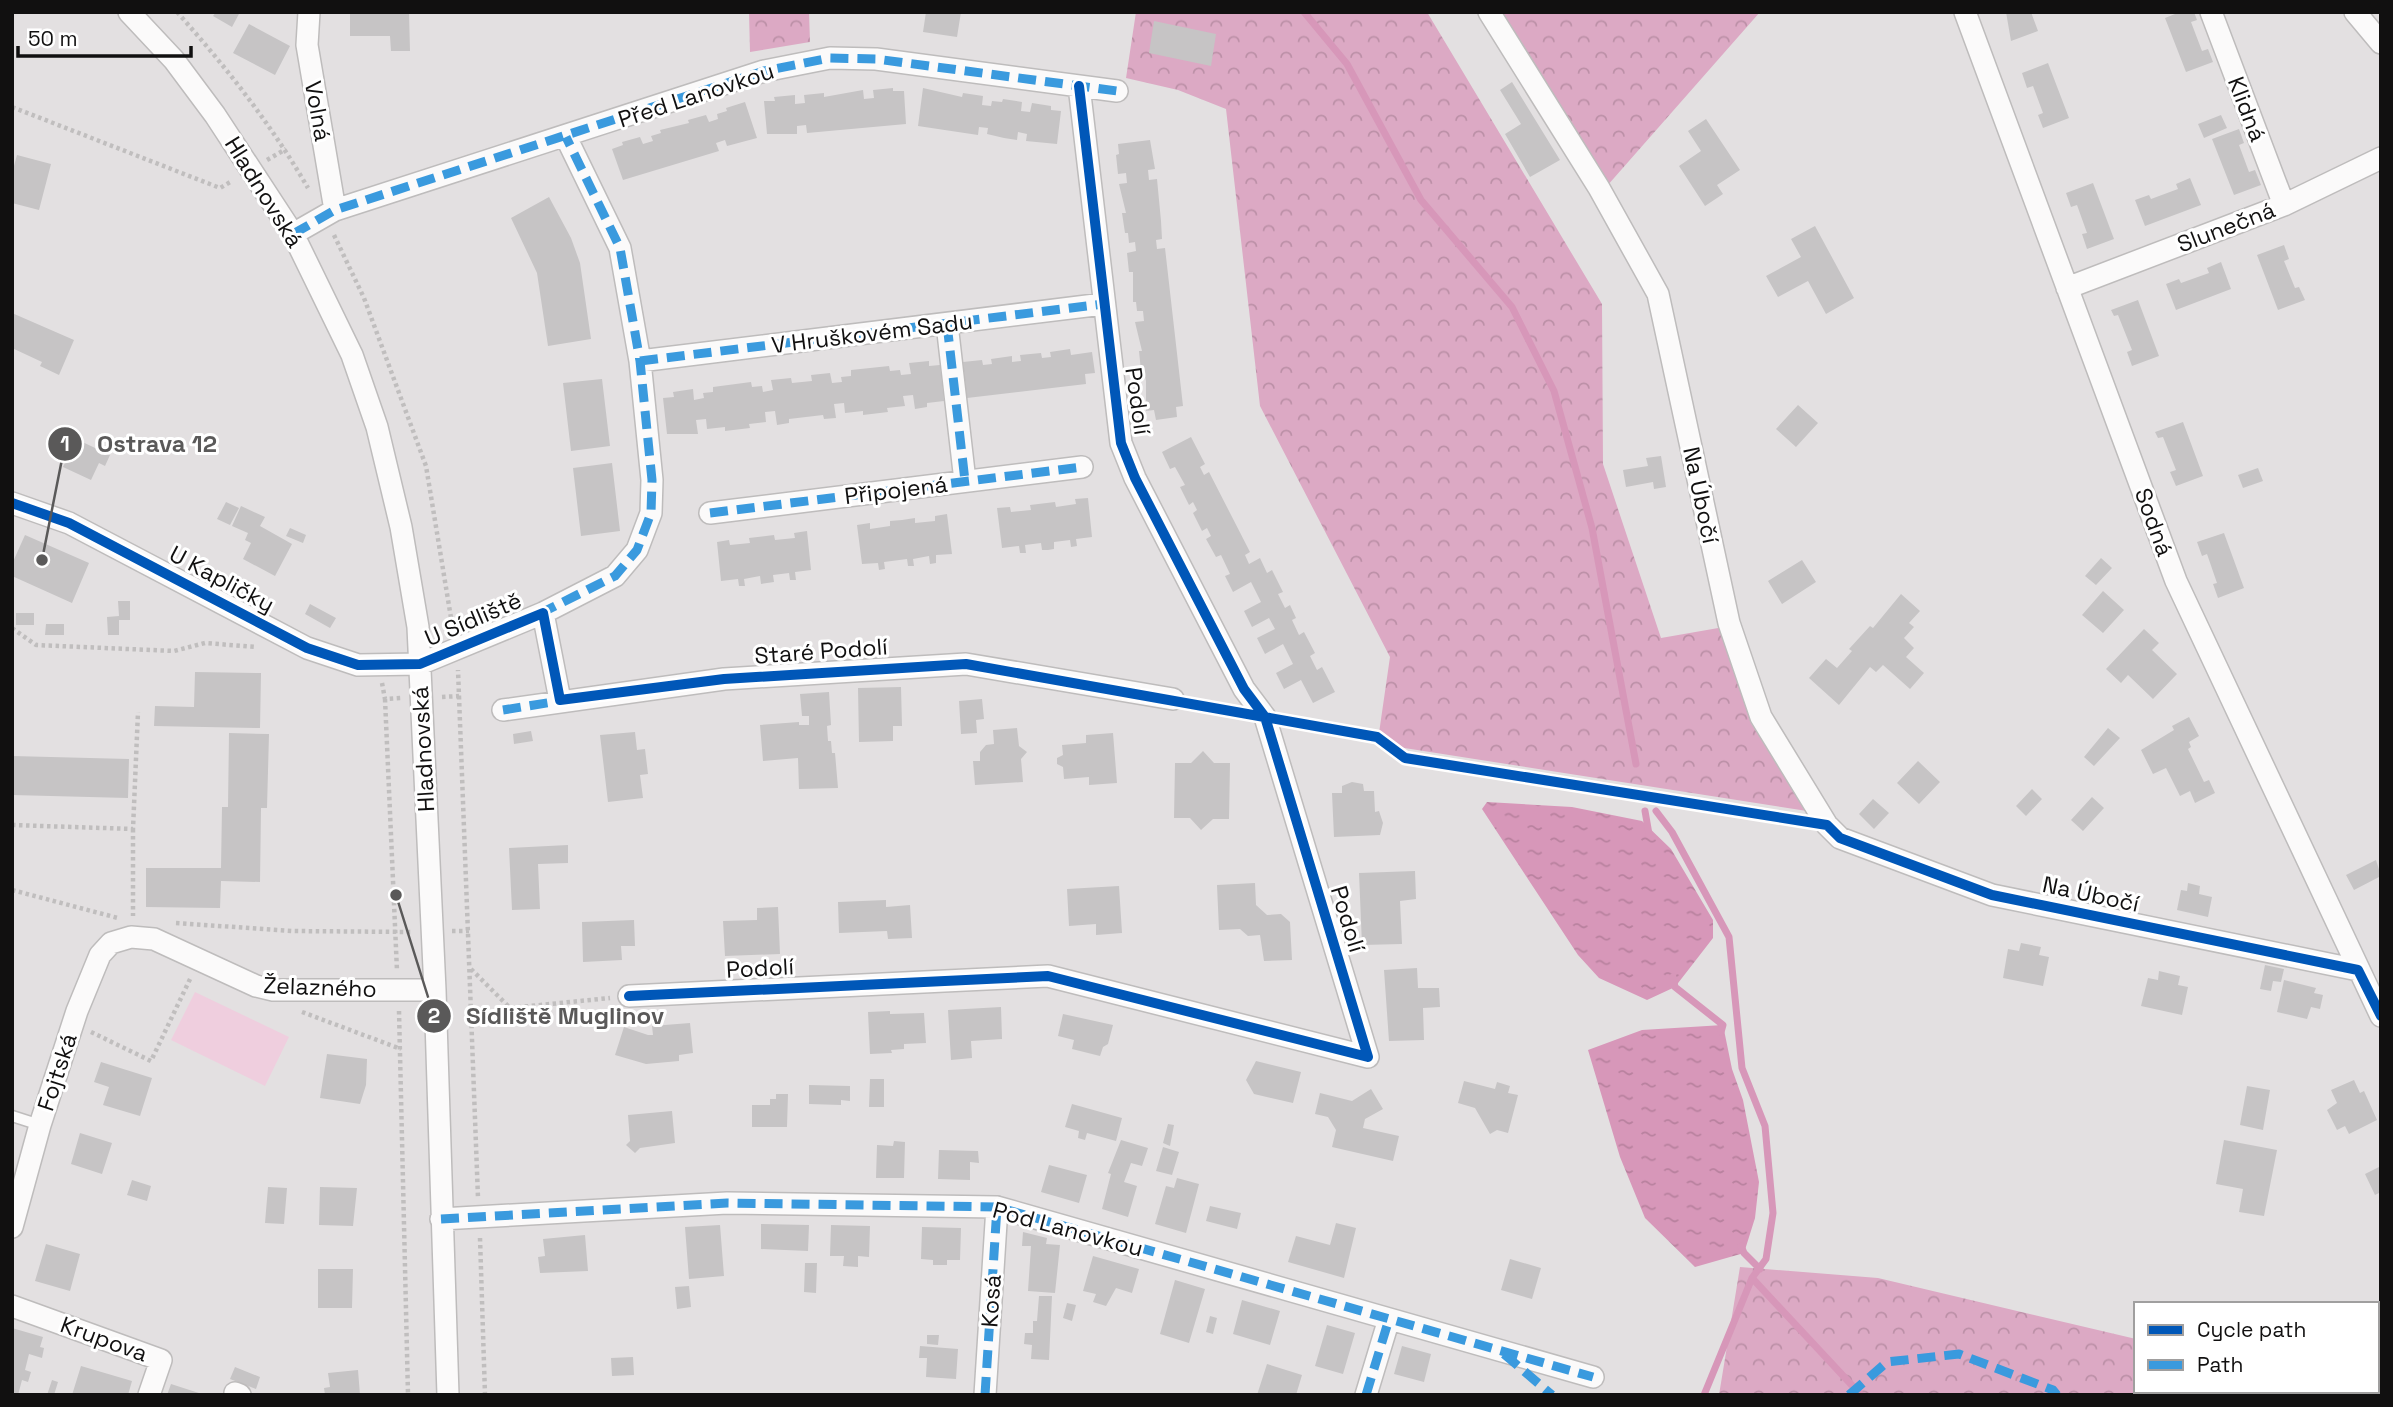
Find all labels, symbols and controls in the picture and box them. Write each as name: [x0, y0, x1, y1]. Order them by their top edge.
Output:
scale bar: [18, 14, 191, 58]
text: 50 m: [28, 25, 78, 52]
street label: Před Lanovkou: [614, 56, 778, 134]
street label: Klidná: [2221, 72, 2273, 146]
street label: Volná: [298, 79, 338, 143]
street label: Hladnovská: [218, 131, 310, 253]
street label: Slunečná: [2173, 195, 2279, 259]
street label: V Hruškovém Sadu: [770, 306, 974, 360]
street label: Podolí: [1118, 365, 1158, 437]
callout: Ostrava 12: [48, 421, 231, 466]
text: Ostrava 12: [97, 428, 217, 459]
text: 1: [60, 430, 70, 457]
street label: Na Úbočí: [1676, 444, 1726, 546]
street label: Připojená: [843, 469, 949, 511]
street label: Sodná: [2128, 484, 2180, 560]
street label: U Kapličky: [164, 539, 280, 619]
street label: U Sídliště: [420, 585, 526, 653]
street label: Staré Podolí: [753, 631, 889, 671]
street label: Hladnovská: [405, 685, 441, 813]
street label: Na Úbočí: [2040, 869, 2142, 919]
street label: Podolí: [1324, 882, 1372, 956]
street label: Podolí: [725, 951, 795, 985]
street label: Želazného: [263, 970, 377, 1004]
callout: Sídliště Muglinov: [417, 993, 678, 1038]
text: Sídliště Muglinov: [466, 1000, 664, 1031]
text: 2: [428, 1002, 440, 1029]
street label: Fojtská: [30, 1029, 84, 1115]
street label: Pod Lanovkou: [990, 1195, 1146, 1263]
street label: Kosá: [974, 1274, 1008, 1328]
legend: [2134, 1302, 2379, 1393]
street label: Krupova: [56, 1309, 152, 1369]
text: Cycle path: [2197, 1316, 2306, 1343]
text: Path: [2197, 1351, 2243, 1378]

